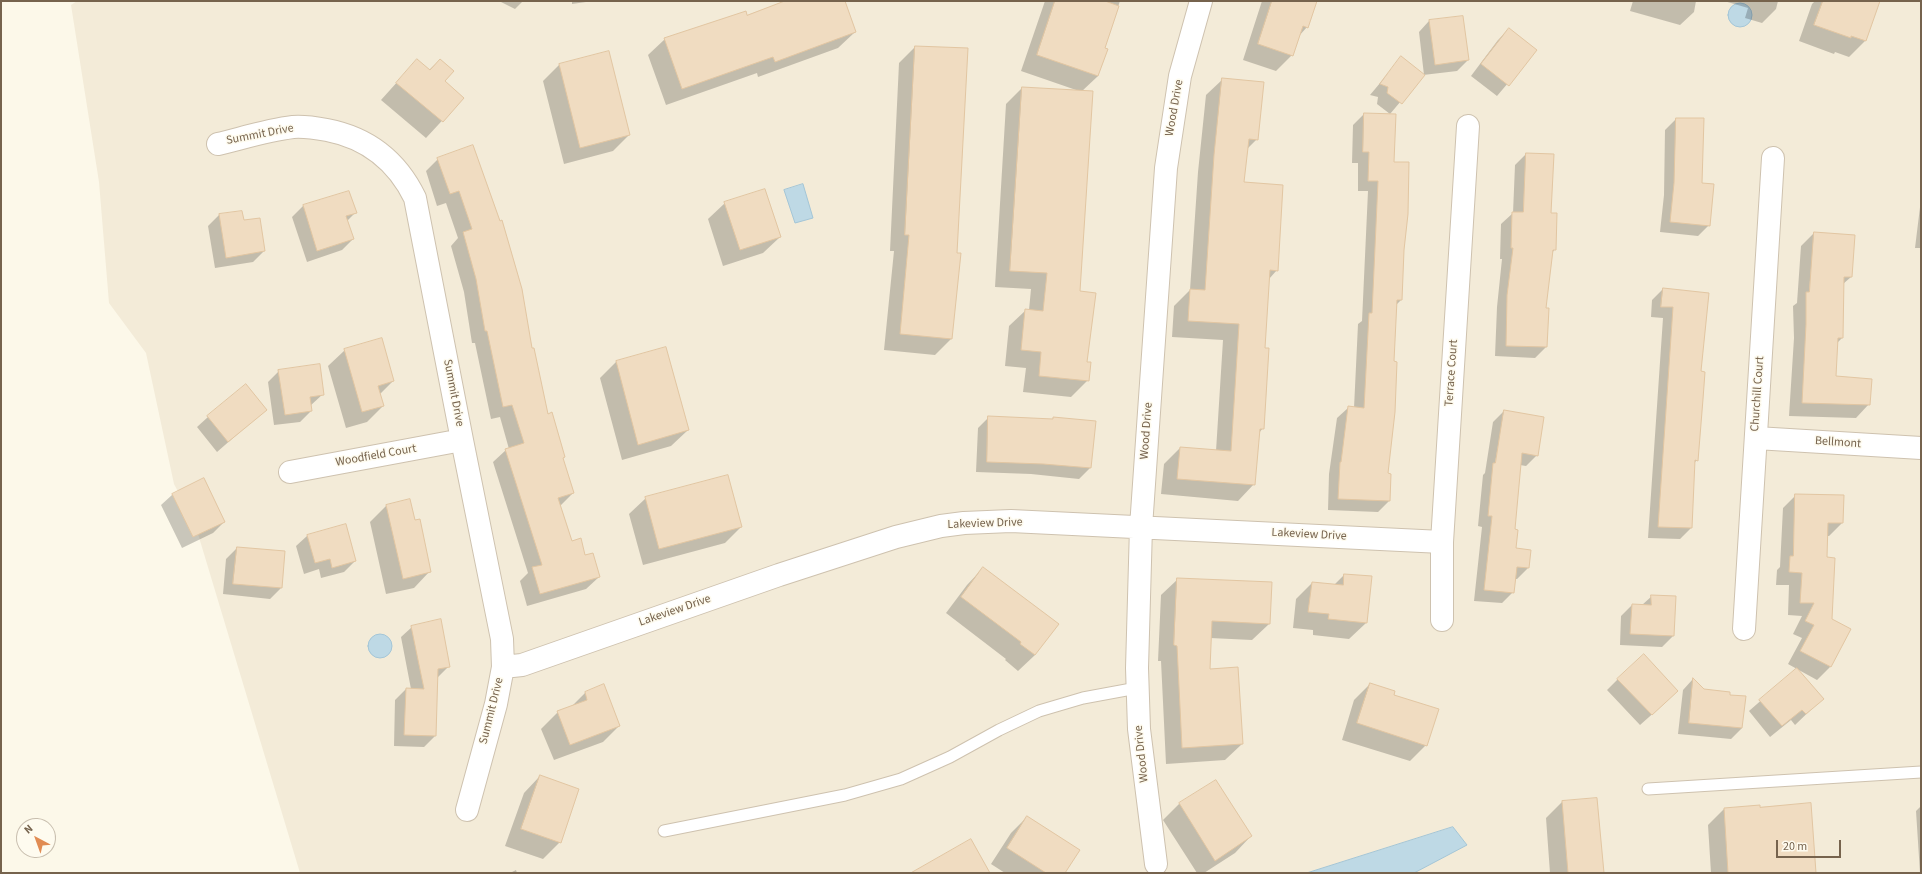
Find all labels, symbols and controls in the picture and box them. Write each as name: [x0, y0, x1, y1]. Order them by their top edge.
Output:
street label: Wood Drive: [1163, 78, 1187, 138]
street label: Summit Drive: [225, 121, 295, 149]
street label: Terrace Court: [1442, 339, 1462, 407]
street label: Churchill Court: [1748, 356, 1768, 432]
street label: Summit Drive: [439, 358, 467, 428]
street label: Wood Drive: [1138, 402, 1156, 460]
street label: Bellmont: [1814, 434, 1862, 452]
street label: Woodfield Court: [335, 442, 417, 470]
street label: Lakeview Drive: [947, 515, 1023, 533]
street label: Lakeview Drive: [1271, 526, 1347, 544]
street label: Lakeview Drive: [637, 592, 713, 630]
street label: Summit Drive: [477, 676, 507, 746]
street label: Wood Drive: [1132, 725, 1152, 783]
north arrow: [16, 818, 56, 858]
text: N: [21, 821, 36, 837]
scale bar: [1778, 832, 1843, 858]
text: 20 m: [1783, 838, 1807, 855]

